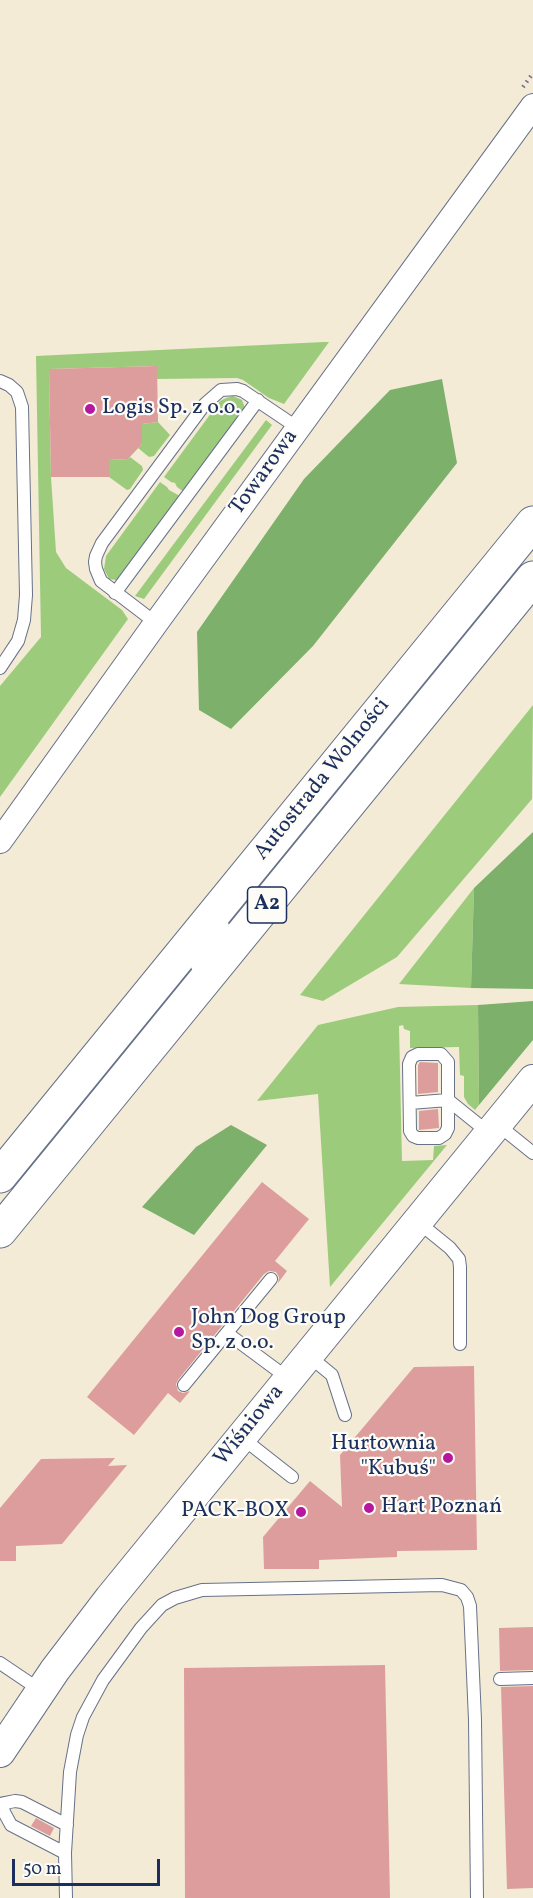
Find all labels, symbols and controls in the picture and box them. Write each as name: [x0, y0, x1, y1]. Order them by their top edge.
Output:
place label: Logis Sp. z o.o.: [102, 396, 240, 422]
marker: Logis Sp. z o.o.: [83, 402, 97, 416]
street label: Towarowa: [225, 425, 305, 521]
street label: Autostrada Wolności: [250, 694, 396, 866]
road number: A2: [248, 887, 286, 923]
place label: John Dog Group Sp. z o.o.: [191, 1306, 346, 1358]
marker: John Dog Group Sp. z o.o.: [172, 1325, 186, 1339]
street label: Wiśniowa: [209, 1380, 291, 1472]
place label: Hurtownia "Kubuś": [331, 1432, 436, 1484]
marker: Hurtownia "Kubuś": [441, 1451, 455, 1465]
place label: Hart Poznań: [381, 1495, 502, 1521]
place label: PACK-BOX: [181, 1499, 289, 1525]
marker: Hart Poznań: [362, 1501, 376, 1515]
marker: PACK-BOX: [294, 1505, 308, 1519]
scale bar: [15, 1847, 164, 1885]
text: 50 m: [23, 1857, 62, 1882]

